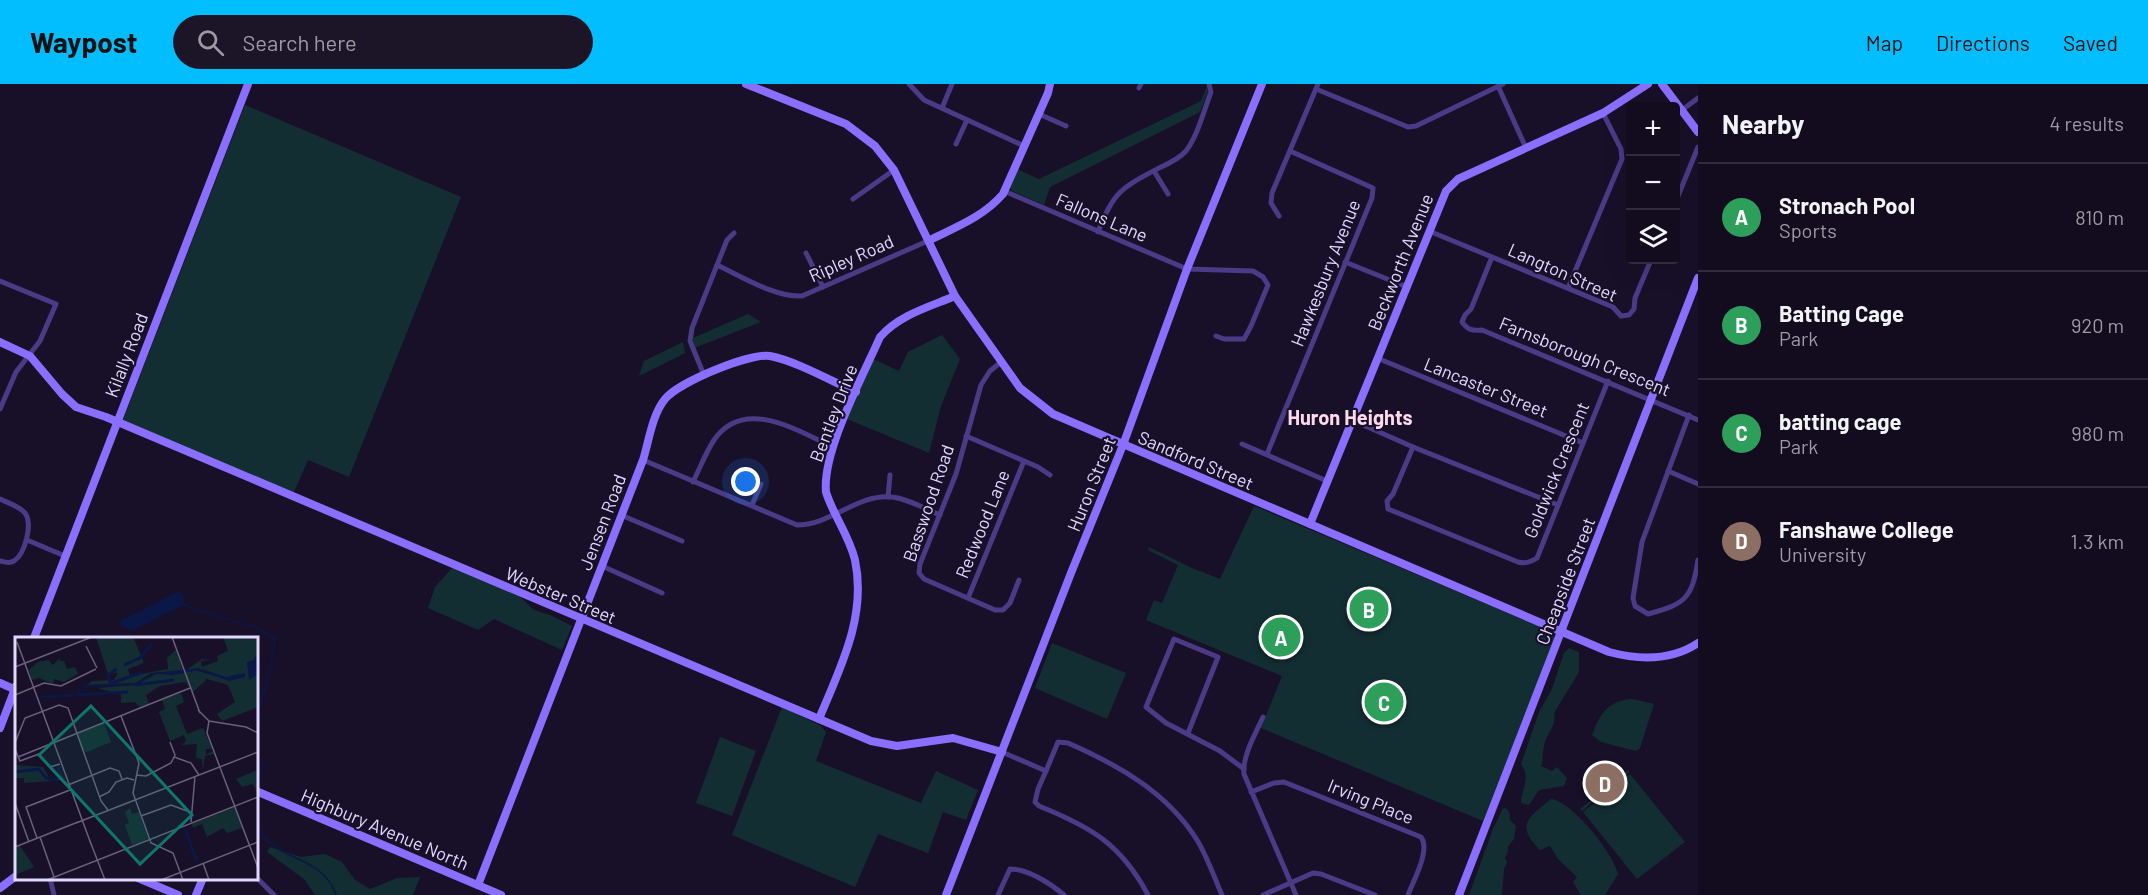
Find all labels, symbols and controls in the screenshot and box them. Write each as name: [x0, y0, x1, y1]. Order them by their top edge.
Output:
search box: [173, 15, 593, 69]
text: Waypost: [30, 25, 137, 59]
icon: search: [194, 26, 227, 59]
text: Search here: [242, 29, 357, 55]
text: Map: [1866, 30, 1903, 55]
text: Directions: [1936, 30, 2030, 55]
text: Saved: [2063, 30, 2118, 55]
map controls: [1626, 102, 1680, 264]
button: +: [1626, 102, 1680, 156]
text: Nearby: [1722, 108, 1804, 139]
text: 4 results: [2049, 111, 2124, 135]
button: −: [1626, 156, 1680, 210]
street label: Fallons Lane: [1053, 188, 1151, 246]
street label: Beckworth Avenue: [1363, 190, 1437, 334]
text: Stronach Pool: [1779, 192, 1915, 218]
street label: Hawkesbury Avenue: [1286, 196, 1364, 350]
text: A: [1735, 205, 1748, 229]
text: 810 m: [2075, 205, 2124, 229]
button: layers: [1626, 210, 1680, 264]
text: Sports: [1779, 218, 1837, 242]
street label: Ripley Road: [805, 229, 897, 287]
street label: Langton Street: [1505, 238, 1621, 306]
text: Batting Cage: [1779, 300, 1904, 326]
street label: Kilally Road: [100, 310, 152, 400]
street label: Farnsborough Crescent: [1496, 312, 1674, 400]
text: B: [1735, 313, 1748, 337]
text: 920 m: [2071, 313, 2124, 337]
text: Park: [1779, 326, 1818, 350]
street label: Lancaster Street: [1421, 352, 1551, 422]
street label: Bentley Drive: [804, 361, 862, 465]
street label: Goldwick Crescent: [1519, 399, 1593, 541]
district label: Huron Heights: [1287, 405, 1413, 429]
text: batting cage: [1779, 408, 1902, 434]
text: C: [1735, 421, 1748, 445]
text: 980 m: [2071, 421, 2124, 445]
street label: Sandford Street: [1135, 426, 1257, 494]
street label: Huron Street: [1062, 433, 1120, 535]
text: Park: [1779, 434, 1818, 458]
street label: Basswood Road: [898, 442, 958, 564]
your location: [731, 467, 760, 496]
street label: Redwood Lane: [950, 467, 1014, 581]
street label: Jensen Road: [574, 471, 630, 573]
street label: Cheapside Street: [1531, 514, 1599, 648]
text: Fanshawe College: [1779, 516, 1954, 542]
text: D: [1735, 529, 1748, 553]
text: 1.3 km: [2071, 529, 2124, 553]
text: University: [1779, 542, 1866, 566]
street label: Webster Street: [502, 562, 620, 628]
pin: B: [1350, 586, 1388, 632]
pin: A: [1262, 614, 1300, 660]
inset map: [15, 637, 258, 880]
pin: C: [1364, 680, 1404, 724]
pin: D: [1586, 760, 1624, 806]
street label: Irving Place: [1325, 774, 1417, 828]
street label: Highbury Avenue North: [298, 784, 472, 874]

